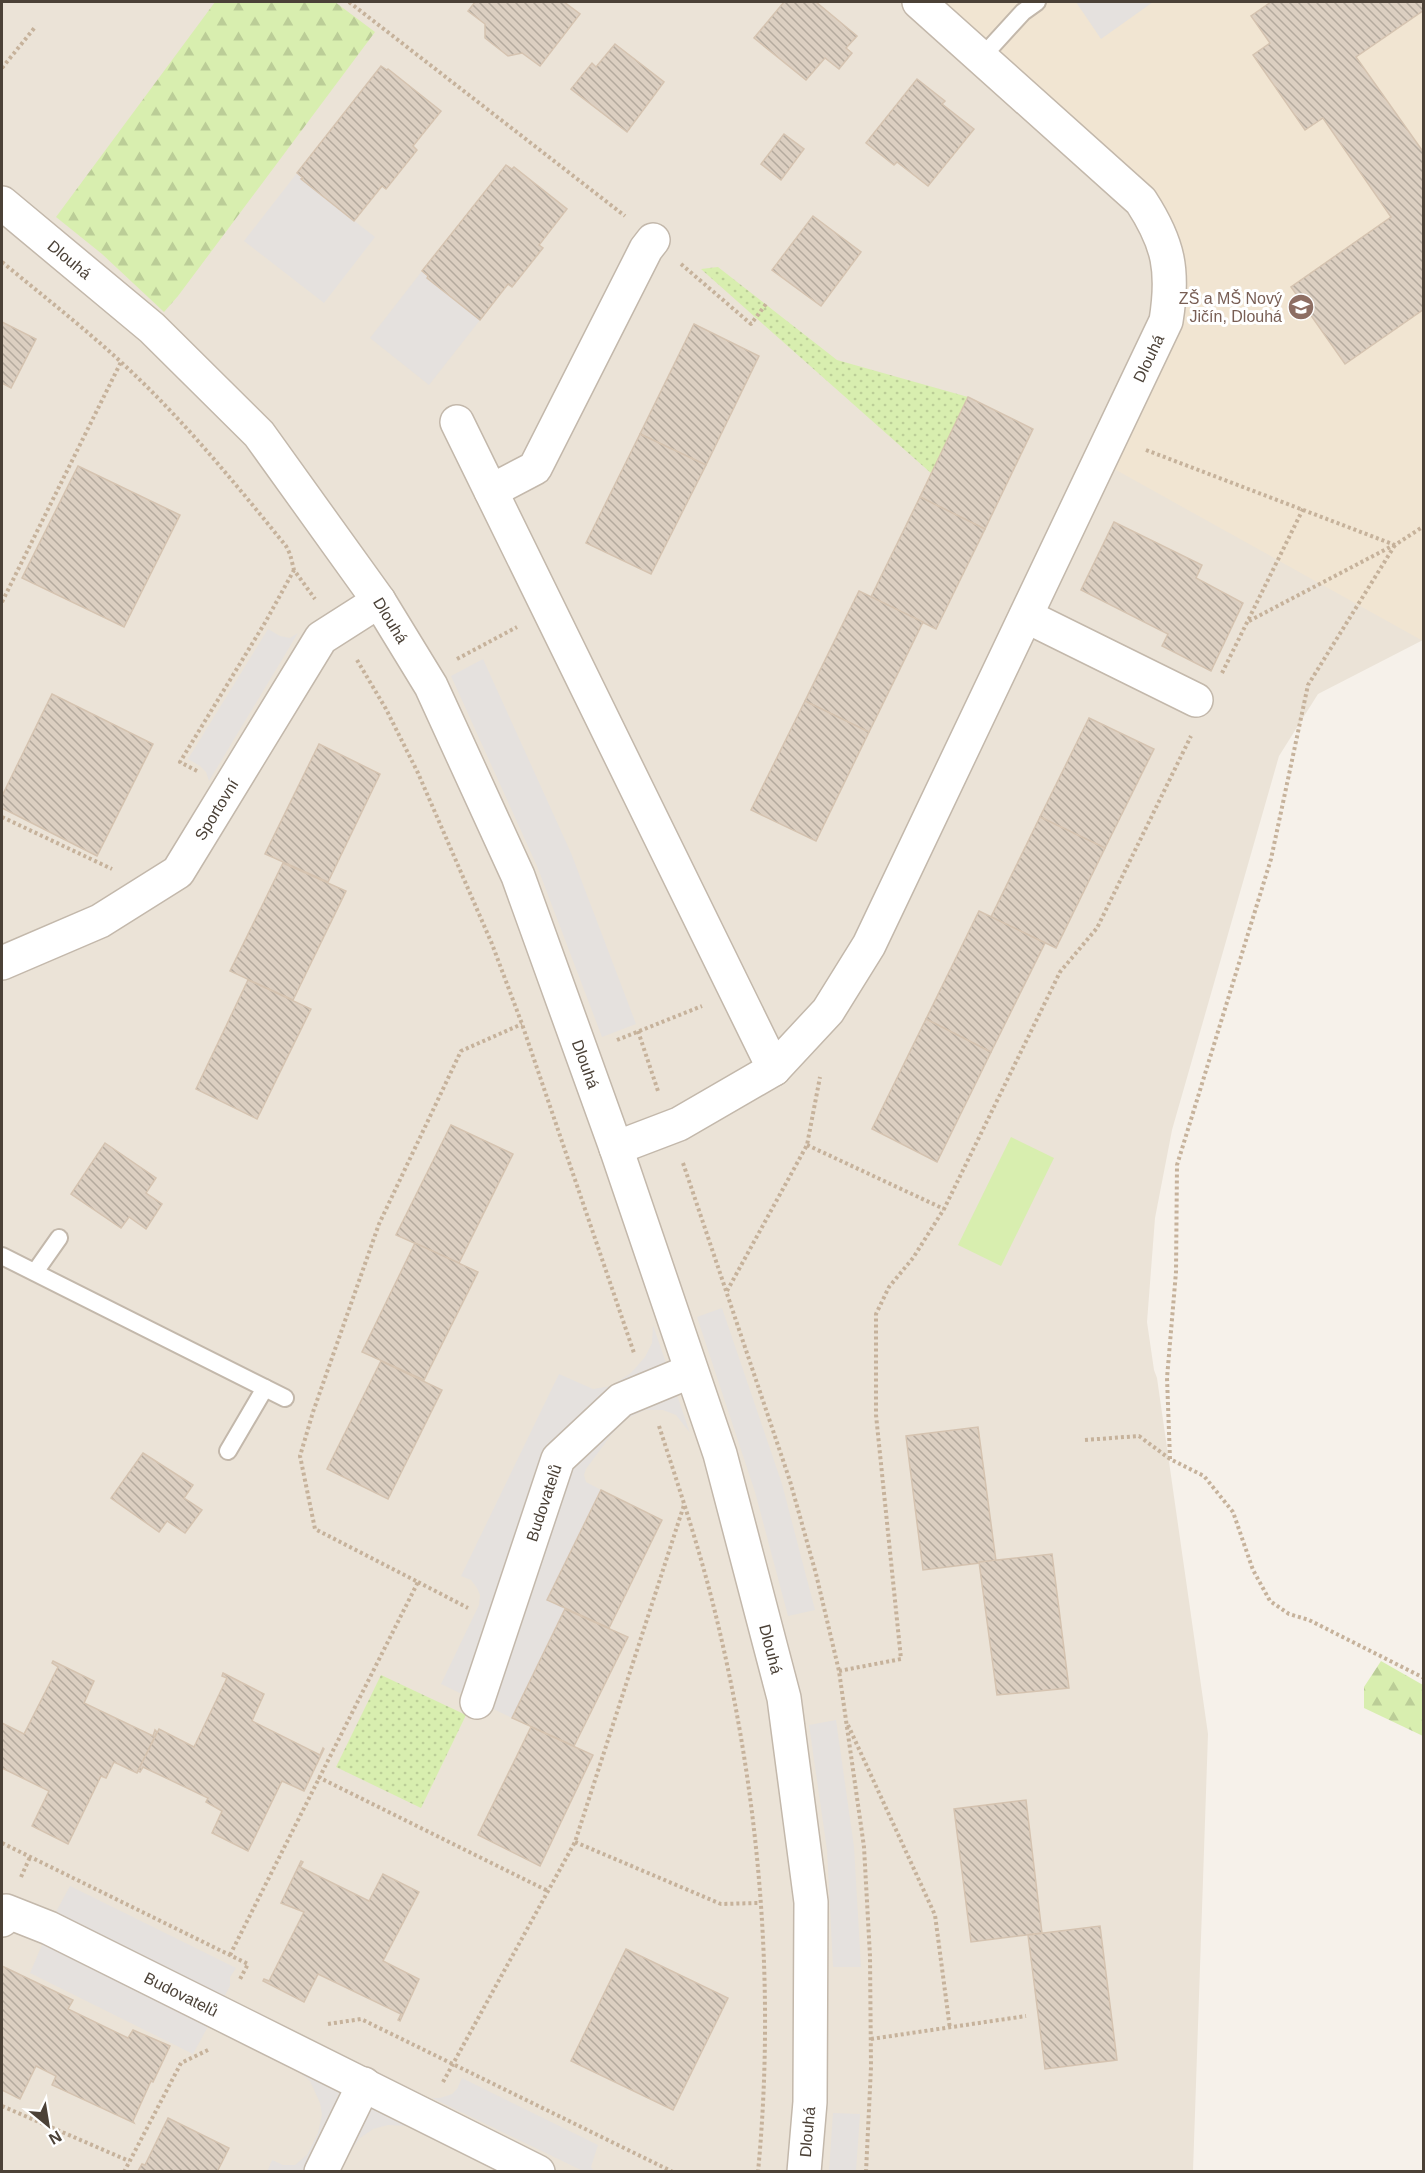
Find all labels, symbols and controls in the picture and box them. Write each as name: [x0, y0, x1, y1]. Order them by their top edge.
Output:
street label: Dlouhá: [44, 237, 94, 283]
place label: ZŠ a MŠ Nový Jičín, Dlouhá: [1179, 289, 1282, 325]
school or university icon: ZŠ a MŠ Nový Jičín, Dlouhá: [1286, 292, 1316, 322]
street label: Dlouhá: [1130, 332, 1167, 385]
street label: Dlouhá: [370, 594, 411, 647]
street label: Sportovní: [192, 776, 242, 843]
street label: Dlouhá: [569, 1037, 602, 1091]
street label: Budovatelů: [523, 1462, 565, 1544]
street label: Dlouhá: [756, 1622, 785, 1676]
street label: Budovatelů: [141, 1969, 221, 2020]
north arrow: [18, 2095, 78, 2155]
street label: Dlouhá: [797, 2106, 818, 2158]
text: N: [46, 2127, 65, 2148]

